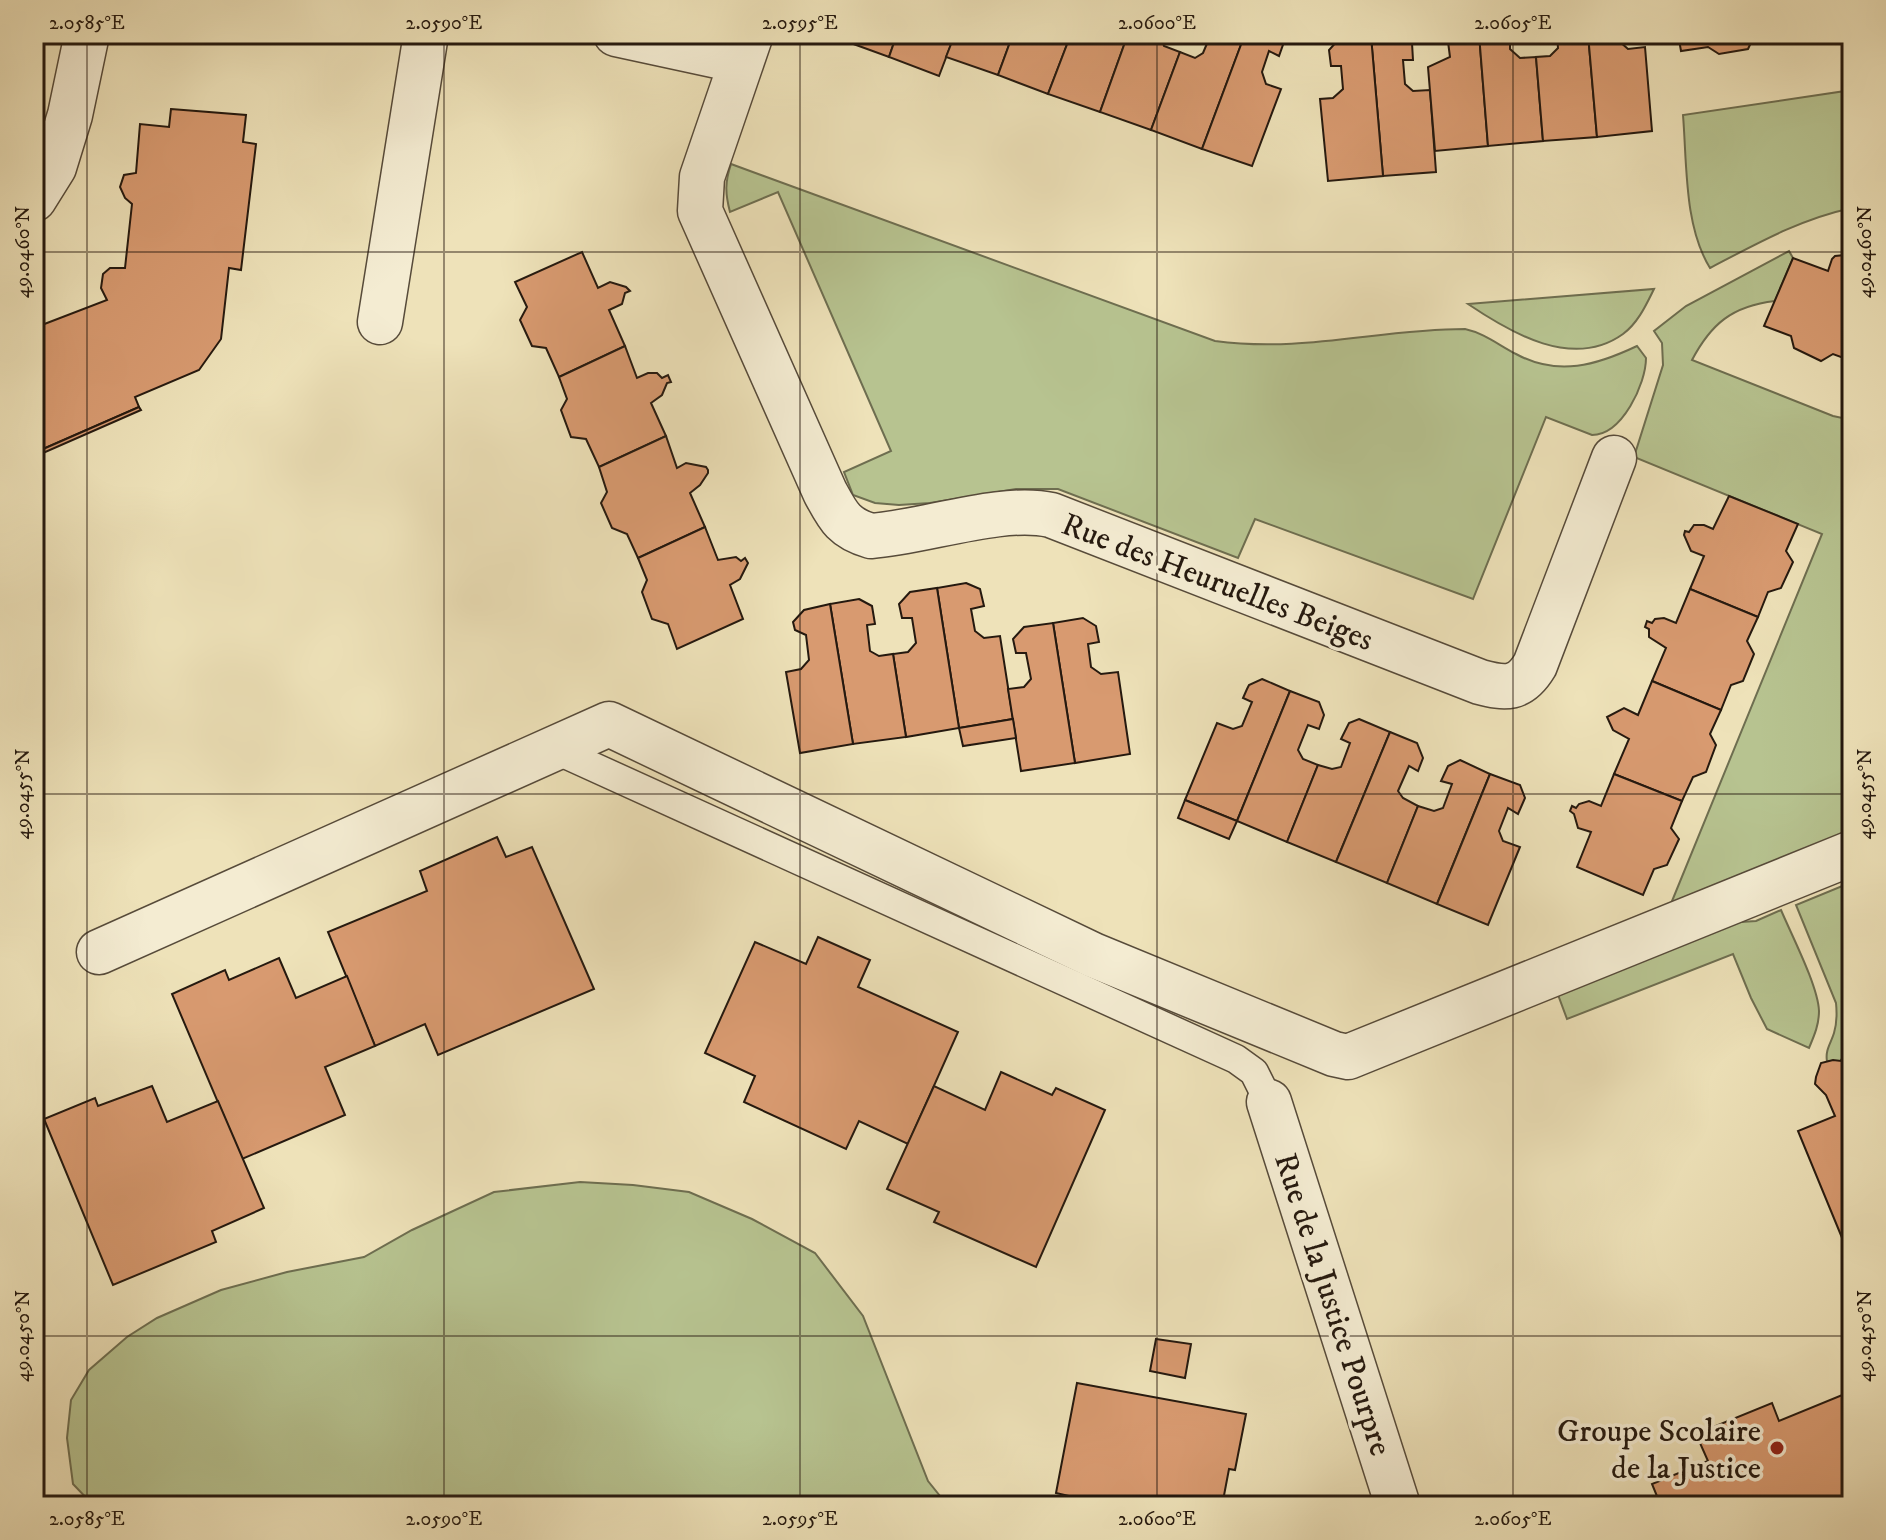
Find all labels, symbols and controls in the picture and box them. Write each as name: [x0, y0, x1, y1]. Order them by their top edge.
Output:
text: 2.0585°E: [49, 11, 125, 36]
text: 2.0590°E: [406, 11, 482, 36]
text: 2.0595°E: [762, 11, 838, 36]
text: 2.0600°E: [1118, 11, 1196, 36]
text: 2.0605°E: [1474, 11, 1552, 36]
text: 49.0460°N: [11, 206, 36, 298]
text: 49.0460°N: [1853, 206, 1878, 298]
street label: Rue des Heuruelles Beiges: [1056, 505, 1379, 661]
text: 49.0455°N: [11, 748, 36, 840]
text: 49.0455°N: [1853, 748, 1878, 840]
street label: Rue de la Justice Pourpre: [1264, 1148, 1400, 1461]
text: 49.0450°N: [11, 1290, 36, 1382]
text: 49.0450°N: [1853, 1290, 1878, 1382]
place label: Groupe Scolaire de la Justice: [1557, 1412, 1761, 1489]
marker: Groupe Scolaire de la Justice: [1768, 1439, 1786, 1457]
text: 2.0585°E: [49, 1507, 125, 1532]
text: 2.0590°E: [406, 1507, 482, 1532]
text: 2.0595°E: [762, 1507, 838, 1532]
text: 2.0600°E: [1118, 1507, 1196, 1532]
text: 2.0605°E: [1474, 1507, 1552, 1532]

